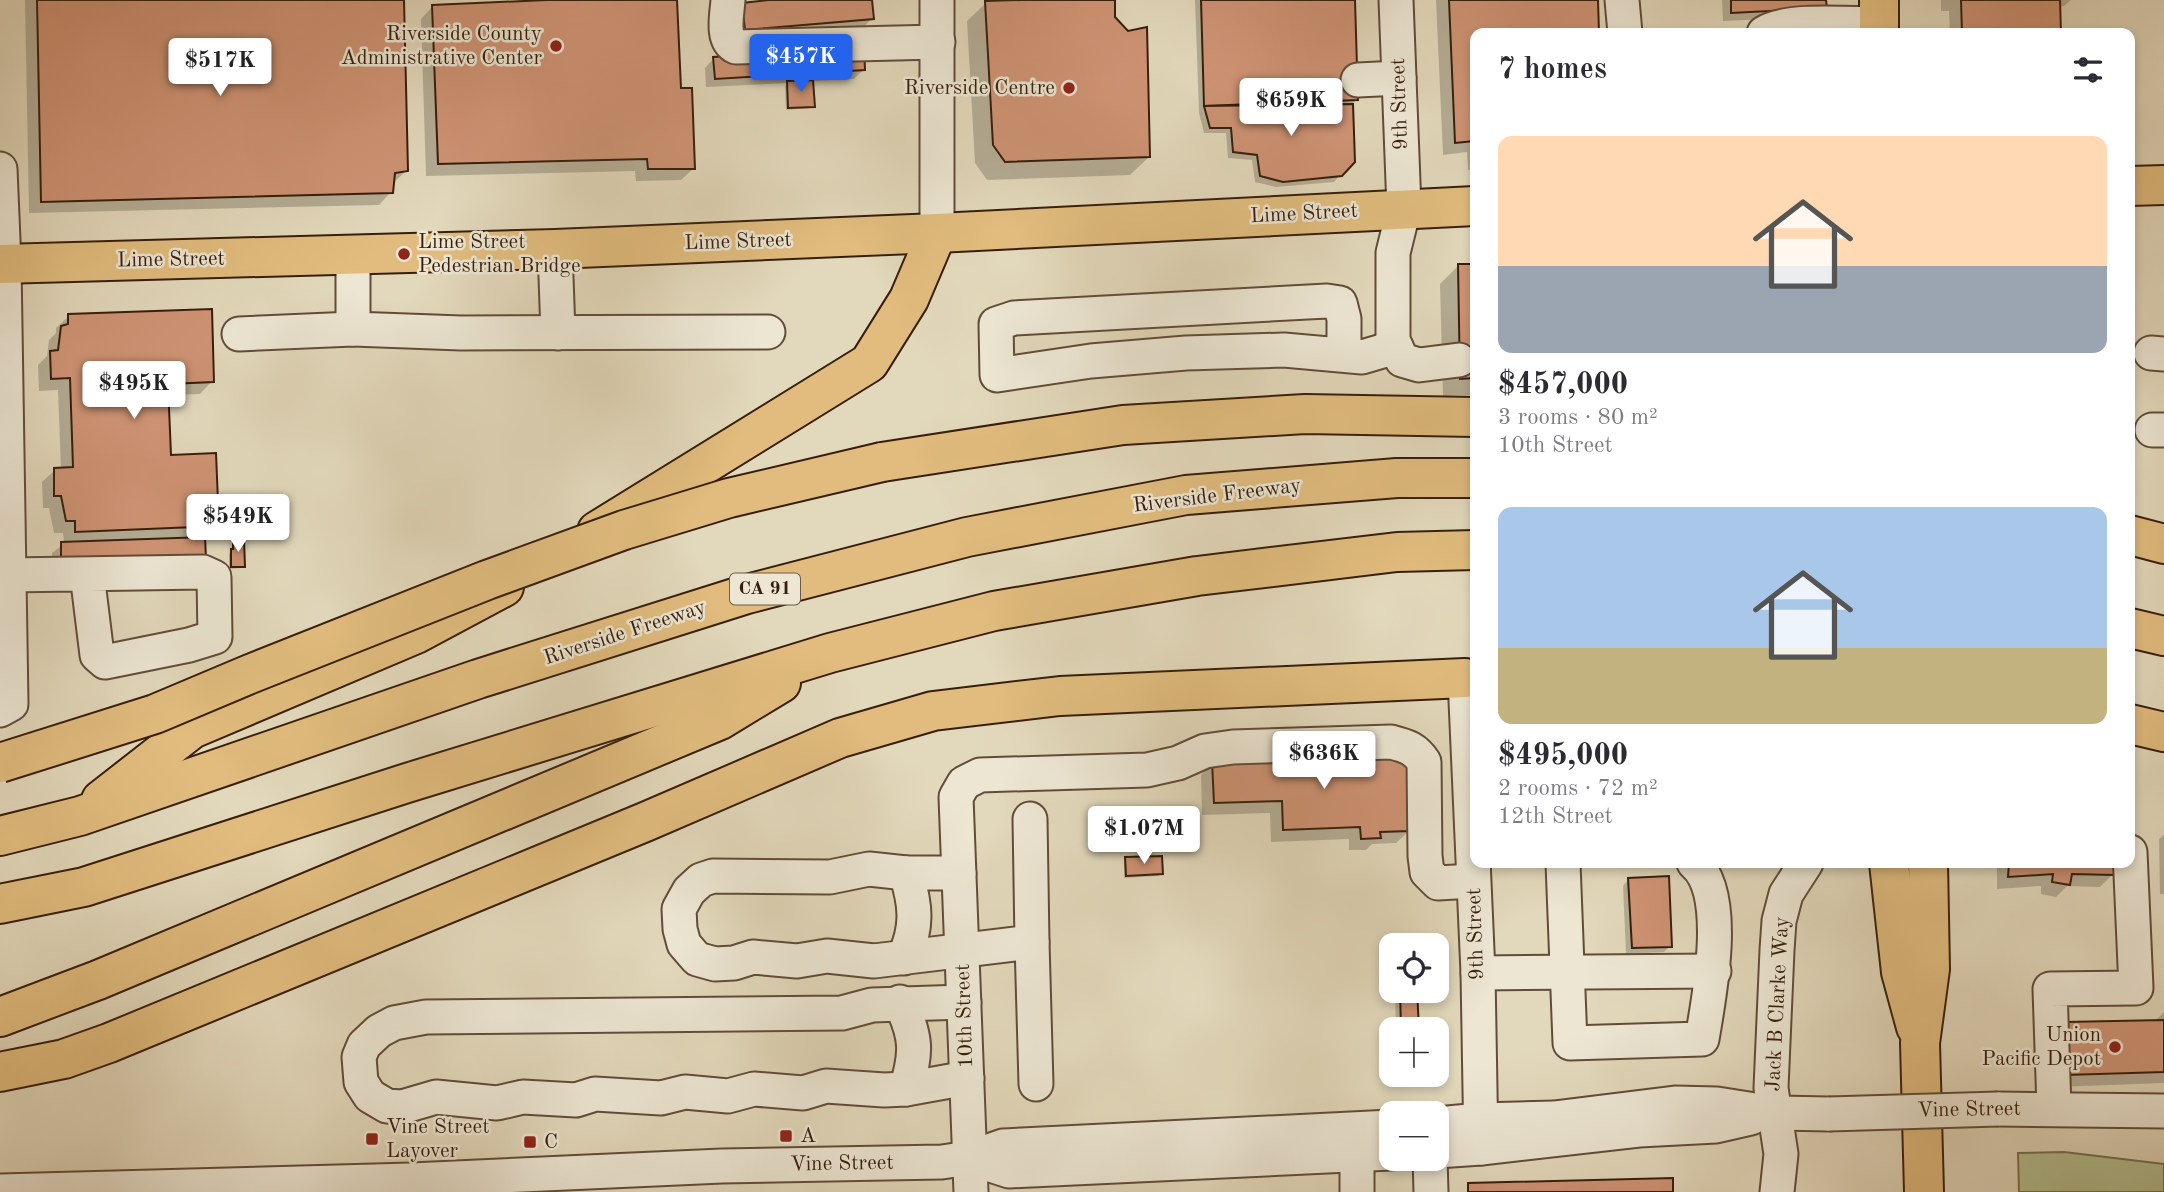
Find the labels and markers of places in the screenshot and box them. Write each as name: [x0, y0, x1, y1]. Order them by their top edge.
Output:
place label: Riverside County Administrative Center: [341, 24, 542, 69]
pin: $457K: [752, 34, 850, 94]
pin: $517K: [171, 38, 269, 98]
marker: Riverside County Administrative Center: [548, 38, 564, 54]
place label: Riverside Centre: [904, 78, 1055, 99]
pin: $659K: [1242, 78, 1340, 138]
marker: Riverside Centre: [1061, 80, 1077, 96]
place label: Lime Street Pedestrian Bridge: [418, 232, 581, 277]
marker: Lime Street Pedestrian Bridge: [396, 246, 412, 262]
pin: $495K: [85, 362, 183, 421]
pin: $549K: [189, 494, 287, 554]
pin: $636K: [1275, 732, 1373, 791]
pin: $1.07M: [1087, 806, 1201, 866]
place label: Union Pacific Depot: [1982, 1025, 2101, 1070]
marker: Union Pacific Depot: [2107, 1039, 2123, 1055]
place label: Vine Street Layover: [386, 1117, 490, 1162]
place label: A: [800, 1126, 816, 1147]
marker: A: [778, 1128, 794, 1144]
marker: Vine Street Layover: [364, 1131, 380, 1147]
place label: C: [544, 1132, 558, 1153]
marker: C: [522, 1134, 538, 1150]

